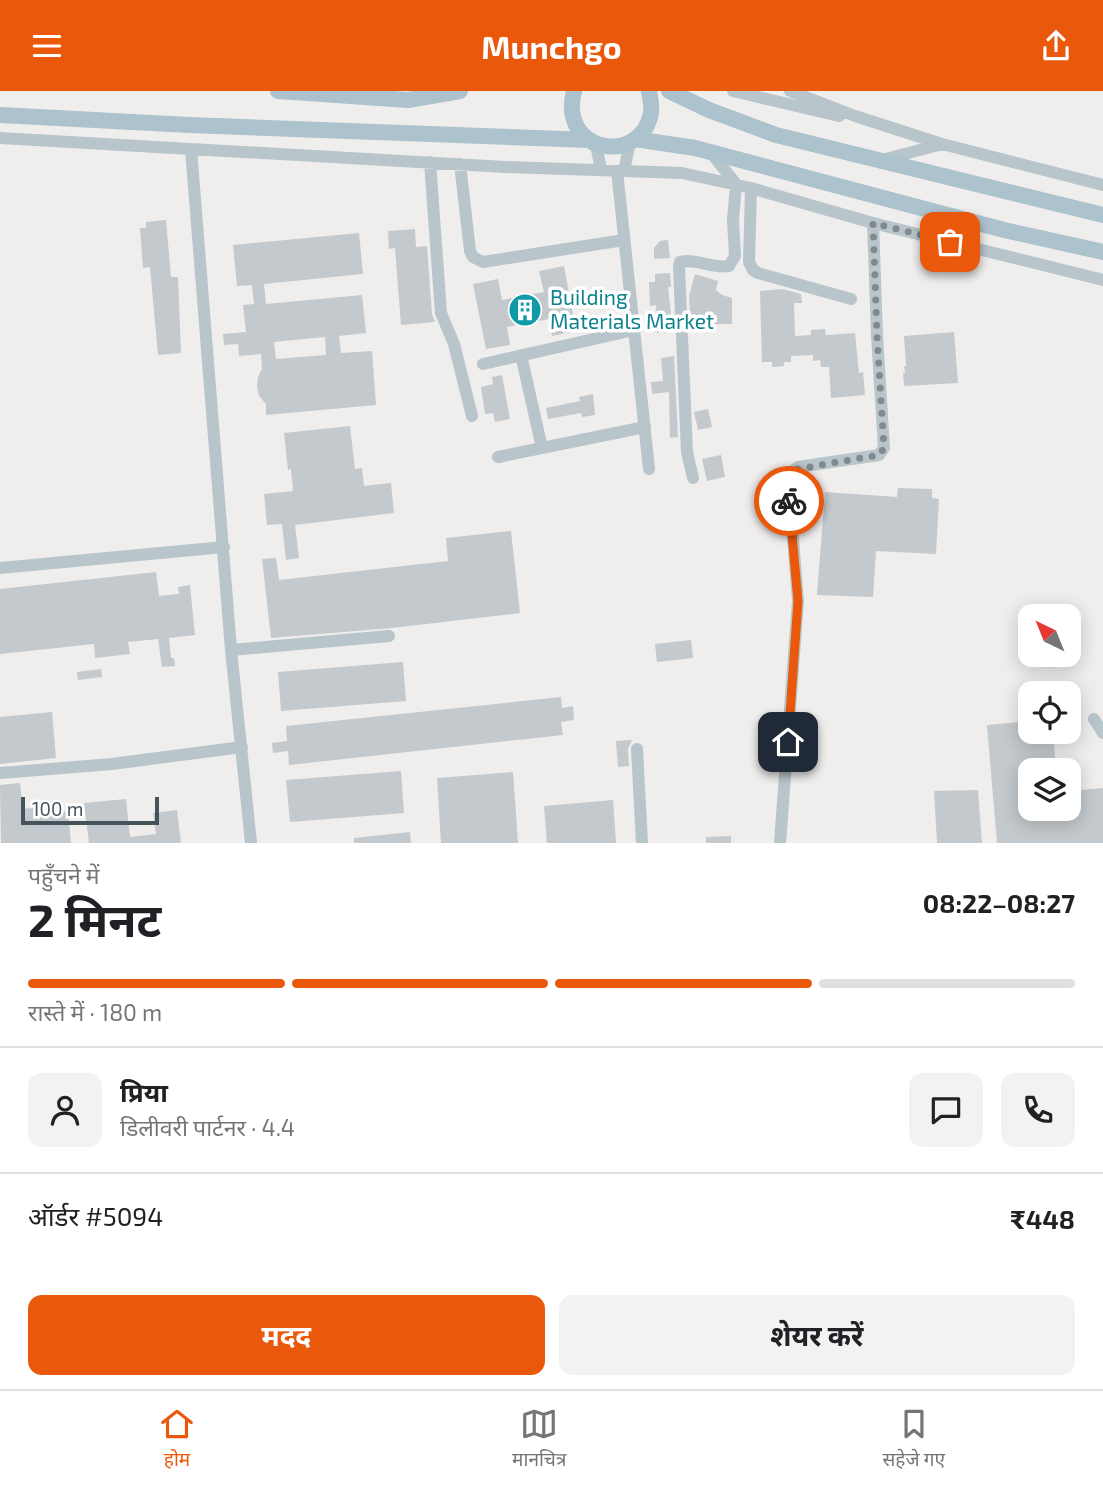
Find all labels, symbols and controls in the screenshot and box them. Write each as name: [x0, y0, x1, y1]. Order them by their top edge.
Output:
icon: menu: [28, 27, 66, 65]
text: Munchgo: [481, 27, 622, 65]
icon: share: [1037, 27, 1075, 65]
pin: [920, 212, 980, 272]
icon: bag: [931, 223, 969, 261]
place label: Building Materials Market: [550, 284, 714, 333]
building icon: Building Materials Market: [506, 291, 544, 329]
courier: [754, 466, 824, 536]
icon: bike: [770, 482, 808, 520]
north arrow: [1018, 604, 1082, 667]
map controls: [1018, 604, 1081, 821]
button: locate: [1018, 681, 1081, 744]
pin: [758, 712, 818, 772]
icon: home: [769, 723, 807, 761]
button: layers: [1018, 758, 1081, 821]
scale bar: [21, 794, 159, 826]
text: 100 m: [32, 797, 83, 820]
text: पहुँचने में: [28, 861, 100, 889]
text: 08:22–08:27: [923, 887, 1075, 918]
text: 2 मिनट: [28, 891, 161, 946]
text: रास्ते में · 180 m: [28, 998, 162, 1026]
button: person: [28, 1073, 102, 1147]
button: chat: [909, 1073, 983, 1147]
button: phone: [1001, 1073, 1075, 1147]
text: प्रिया: [120, 1076, 168, 1107]
text: डिलीवरी पार्टनर · 4.4: [120, 1113, 295, 1141]
text: ऑर्डर #5094: [28, 1200, 163, 1231]
text: ₹448: [1010, 1203, 1075, 1234]
button: मदद: [28, 1295, 545, 1375]
button: शेयर करें: [559, 1295, 1075, 1375]
tab: होम: [158, 1405, 196, 1474]
tab: मानचित्र: [512, 1405, 566, 1474]
tab: सहेजे गए: [882, 1405, 945, 1474]

